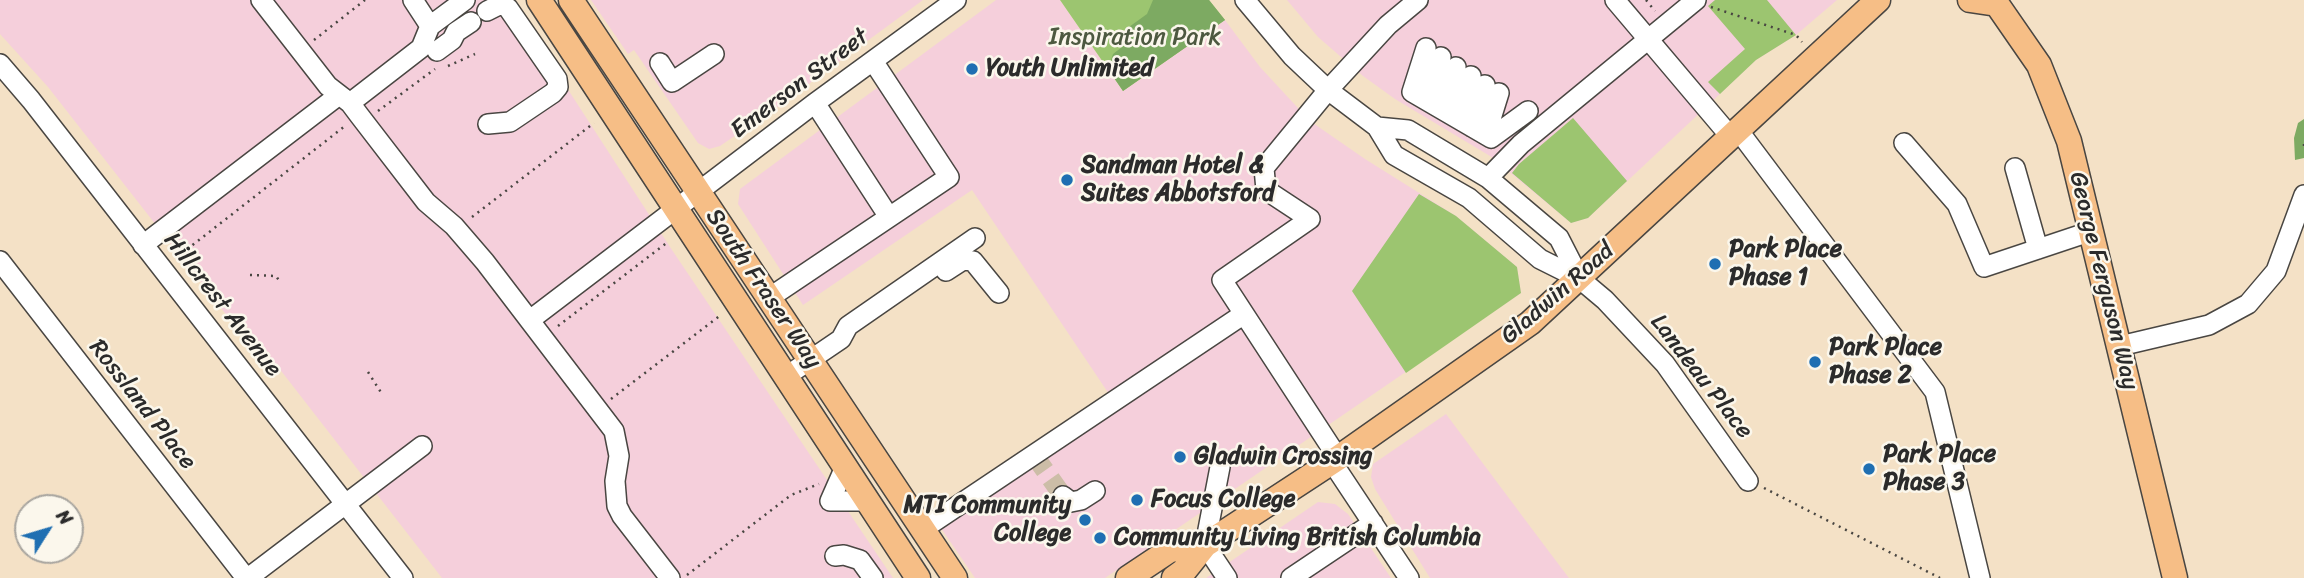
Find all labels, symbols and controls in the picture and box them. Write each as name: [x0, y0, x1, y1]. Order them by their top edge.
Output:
street label: Emerson Street: [725, 23, 875, 145]
park label: Inspiration Park: [1049, 24, 1221, 52]
place label: Youth Unlimited: [986, 55, 1153, 83]
marker: Youth Unlimited: [964, 61, 980, 77]
place label: Sandman Hotel & Suites Abbotsford: [1081, 152, 1275, 208]
street label: George Ferguson Way: [2062, 169, 2144, 393]
marker: Sandman Hotel & Suites Abbotsford: [1059, 172, 1075, 188]
street label: South Fraser Way: [699, 203, 827, 375]
street label: Hillcrest Avenue: [157, 227, 287, 383]
place label: Park Place Phase 1: [1729, 236, 1842, 292]
street label: Gladwin Road: [1496, 237, 1620, 351]
marker: Park Place Phase 1: [1707, 256, 1723, 272]
street label: Landeau Place: [1643, 309, 1759, 445]
street label: Rossland Place: [82, 334, 202, 476]
place label: Park Place Phase 2: [1829, 334, 1942, 390]
marker: Park Place Phase 2: [1807, 354, 1823, 370]
place label: Park Place Phase 3: [1883, 441, 1996, 497]
place label: Gladwin Crossing: [1194, 443, 1372, 471]
marker: Gladwin Crossing: [1172, 449, 1188, 465]
marker: Park Place Phase 3: [1861, 461, 1877, 477]
place label: Focus College: [1151, 486, 1295, 514]
place label: MTI Community College: [903, 492, 1071, 548]
marker: Focus College: [1129, 492, 1145, 508]
north arrow: [14, 494, 84, 564]
text: N: [47, 502, 82, 532]
marker: MTI Community College: [1077, 512, 1093, 528]
place label: Community Living British Columbia: [1114, 524, 1481, 552]
marker: Community Living British Columbia: [1092, 530, 1108, 546]

